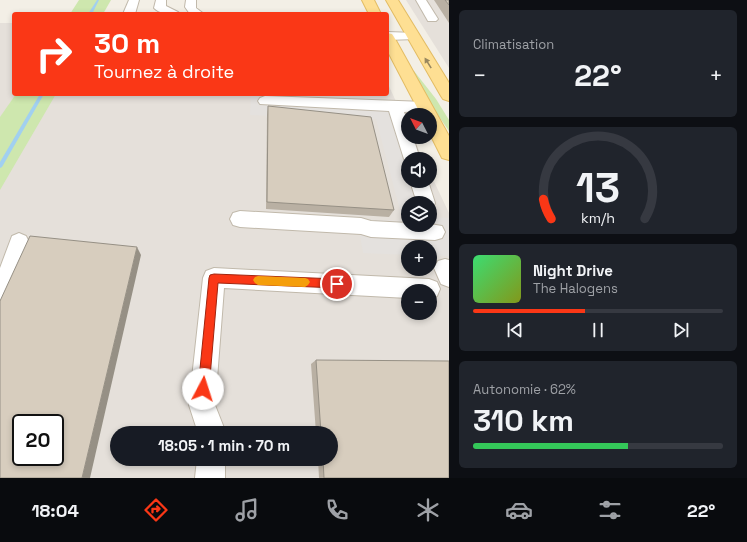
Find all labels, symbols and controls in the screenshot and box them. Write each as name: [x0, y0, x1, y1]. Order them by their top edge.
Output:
text: 30 m: [94, 25, 160, 61]
icon: right: [28, 28, 80, 80]
text: Climatisation: [473, 36, 554, 53]
text: 22°: [574, 56, 622, 95]
one-way arrow: [425, 57, 432, 69]
text: Tournez à droite: [94, 60, 234, 83]
text: −: [473, 61, 487, 89]
text: +: [709, 61, 723, 89]
north arrow: [401, 108, 437, 144]
map controls: [401, 108, 437, 320]
button: sound: [401, 152, 437, 188]
text: 13: [576, 160, 620, 213]
button: layers: [401, 196, 437, 232]
text: km/h: [581, 208, 615, 226]
button: +: [401, 240, 437, 276]
text: Night Drive: [533, 261, 613, 280]
pin: [320, 267, 354, 301]
icon: arrive: [326, 273, 348, 295]
text: The Halogens: [533, 280, 618, 297]
button: −: [401, 284, 437, 320]
icon: previous: [504, 319, 526, 341]
icon: pause: [587, 319, 609, 341]
icon: next: [670, 319, 692, 341]
position arrow: [182, 368, 224, 410]
text: Autonomie · 62%: [473, 381, 576, 398]
text: 310 km: [473, 401, 574, 440]
speed limit sign: 20: [12, 414, 64, 466]
text: 18:05 · 1 min · 70 m: [158, 436, 290, 455]
icon: directions: [142, 496, 170, 524]
icon: music: [233, 496, 261, 524]
icon: phone: [323, 496, 351, 524]
icon: climate: [414, 496, 442, 524]
icon: car: [505, 496, 533, 524]
icon: filters: [596, 496, 624, 524]
text: 18:04: [31, 499, 79, 522]
text: 22°: [687, 499, 715, 522]

